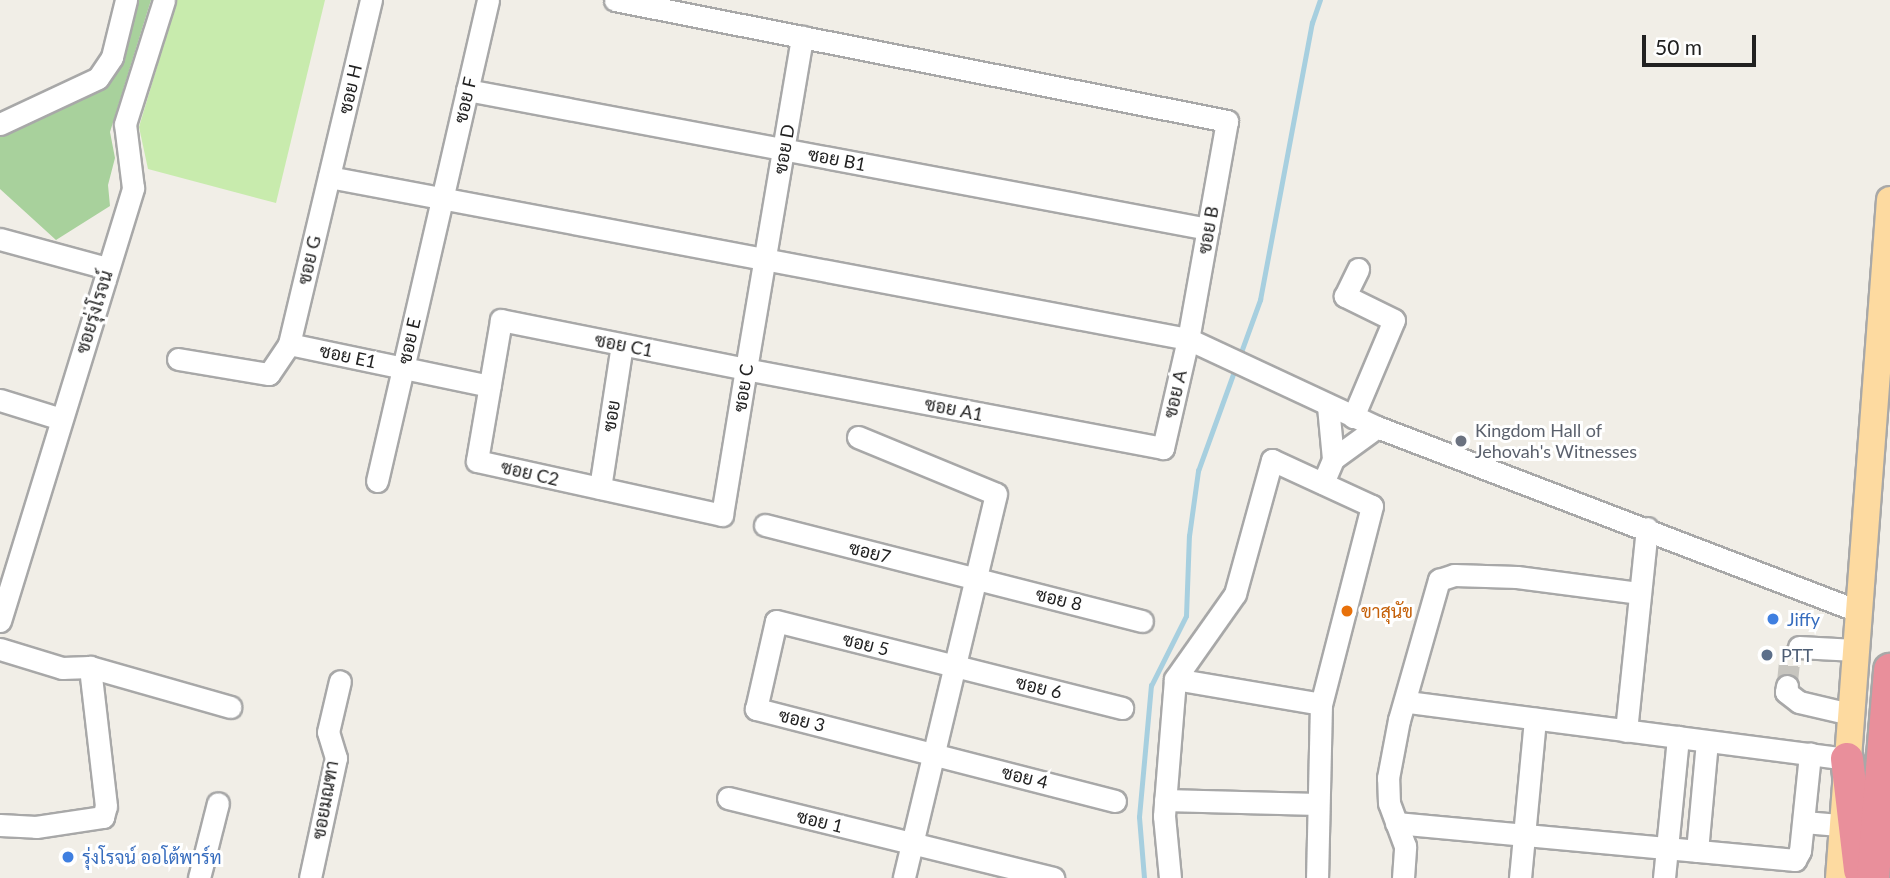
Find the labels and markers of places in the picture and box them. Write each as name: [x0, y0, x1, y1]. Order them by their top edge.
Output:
place label: Kingdom Hall of Jehovah's Witnesses: [1475, 420, 1637, 462]
marker: Kingdom Hall of Jehovah's Witnesses: [1453, 433, 1469, 449]
place label: ขาสุนัข: [1361, 600, 1413, 622]
marker: ขาสุนัข: [1339, 603, 1355, 619]
place label: Jiffy: [1787, 608, 1820, 630]
marker: Jiffy: [1765, 611, 1781, 627]
place label: PTT: [1781, 644, 1813, 666]
marker: PTT: [1759, 647, 1775, 663]
place label: รุ่งโรจน์ ออโต้พาร์ท: [82, 846, 222, 868]
marker: รุ่งโรจน์ ออโต้พาร์ท: [60, 849, 76, 865]

